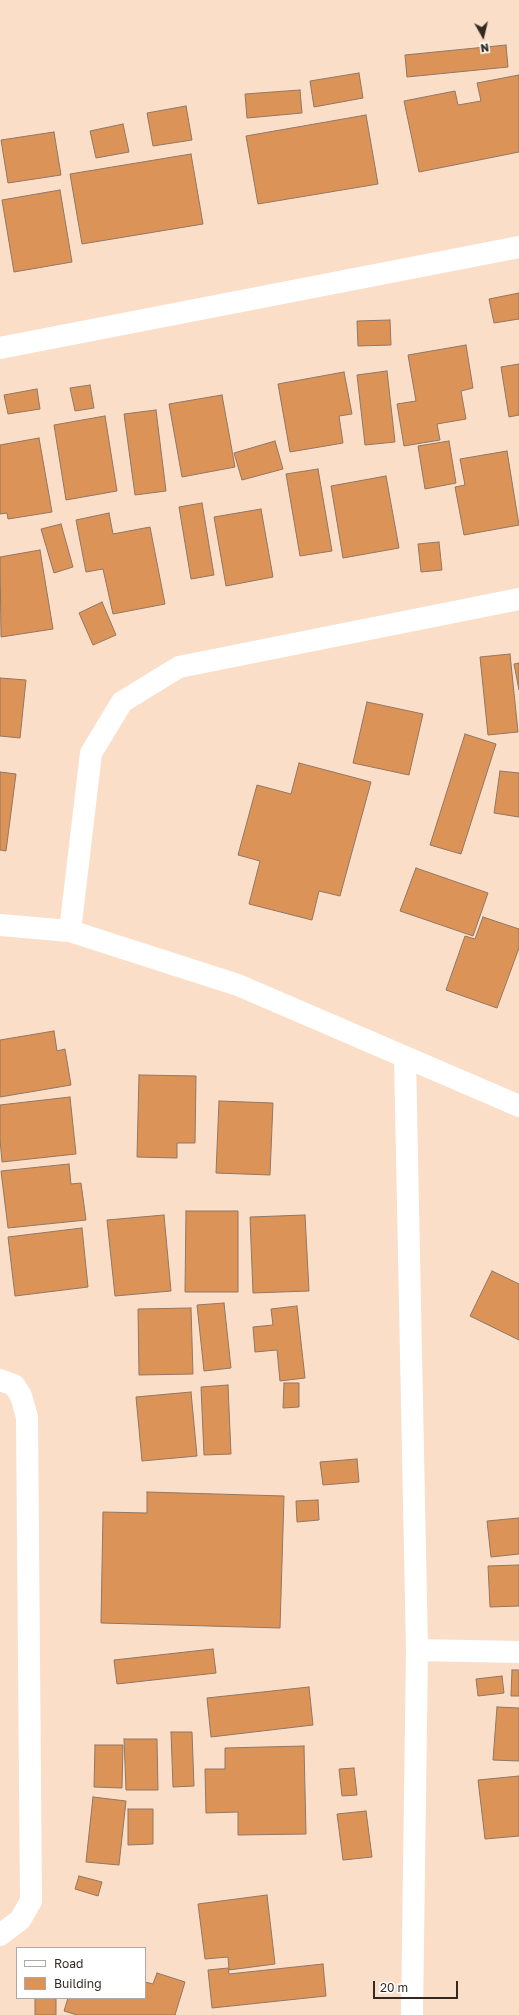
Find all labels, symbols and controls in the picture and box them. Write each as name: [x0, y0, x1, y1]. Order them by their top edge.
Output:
north arrow: [463, 16, 503, 56]
text: N: [480, 41, 490, 55]
legend: [16, 1947, 146, 1999]
text: Road: [54, 1956, 83, 1971]
scale bar: [375, 1973, 460, 1999]
text: Building: [54, 1976, 102, 1991]
text: 20 m: [380, 1980, 408, 1995]

